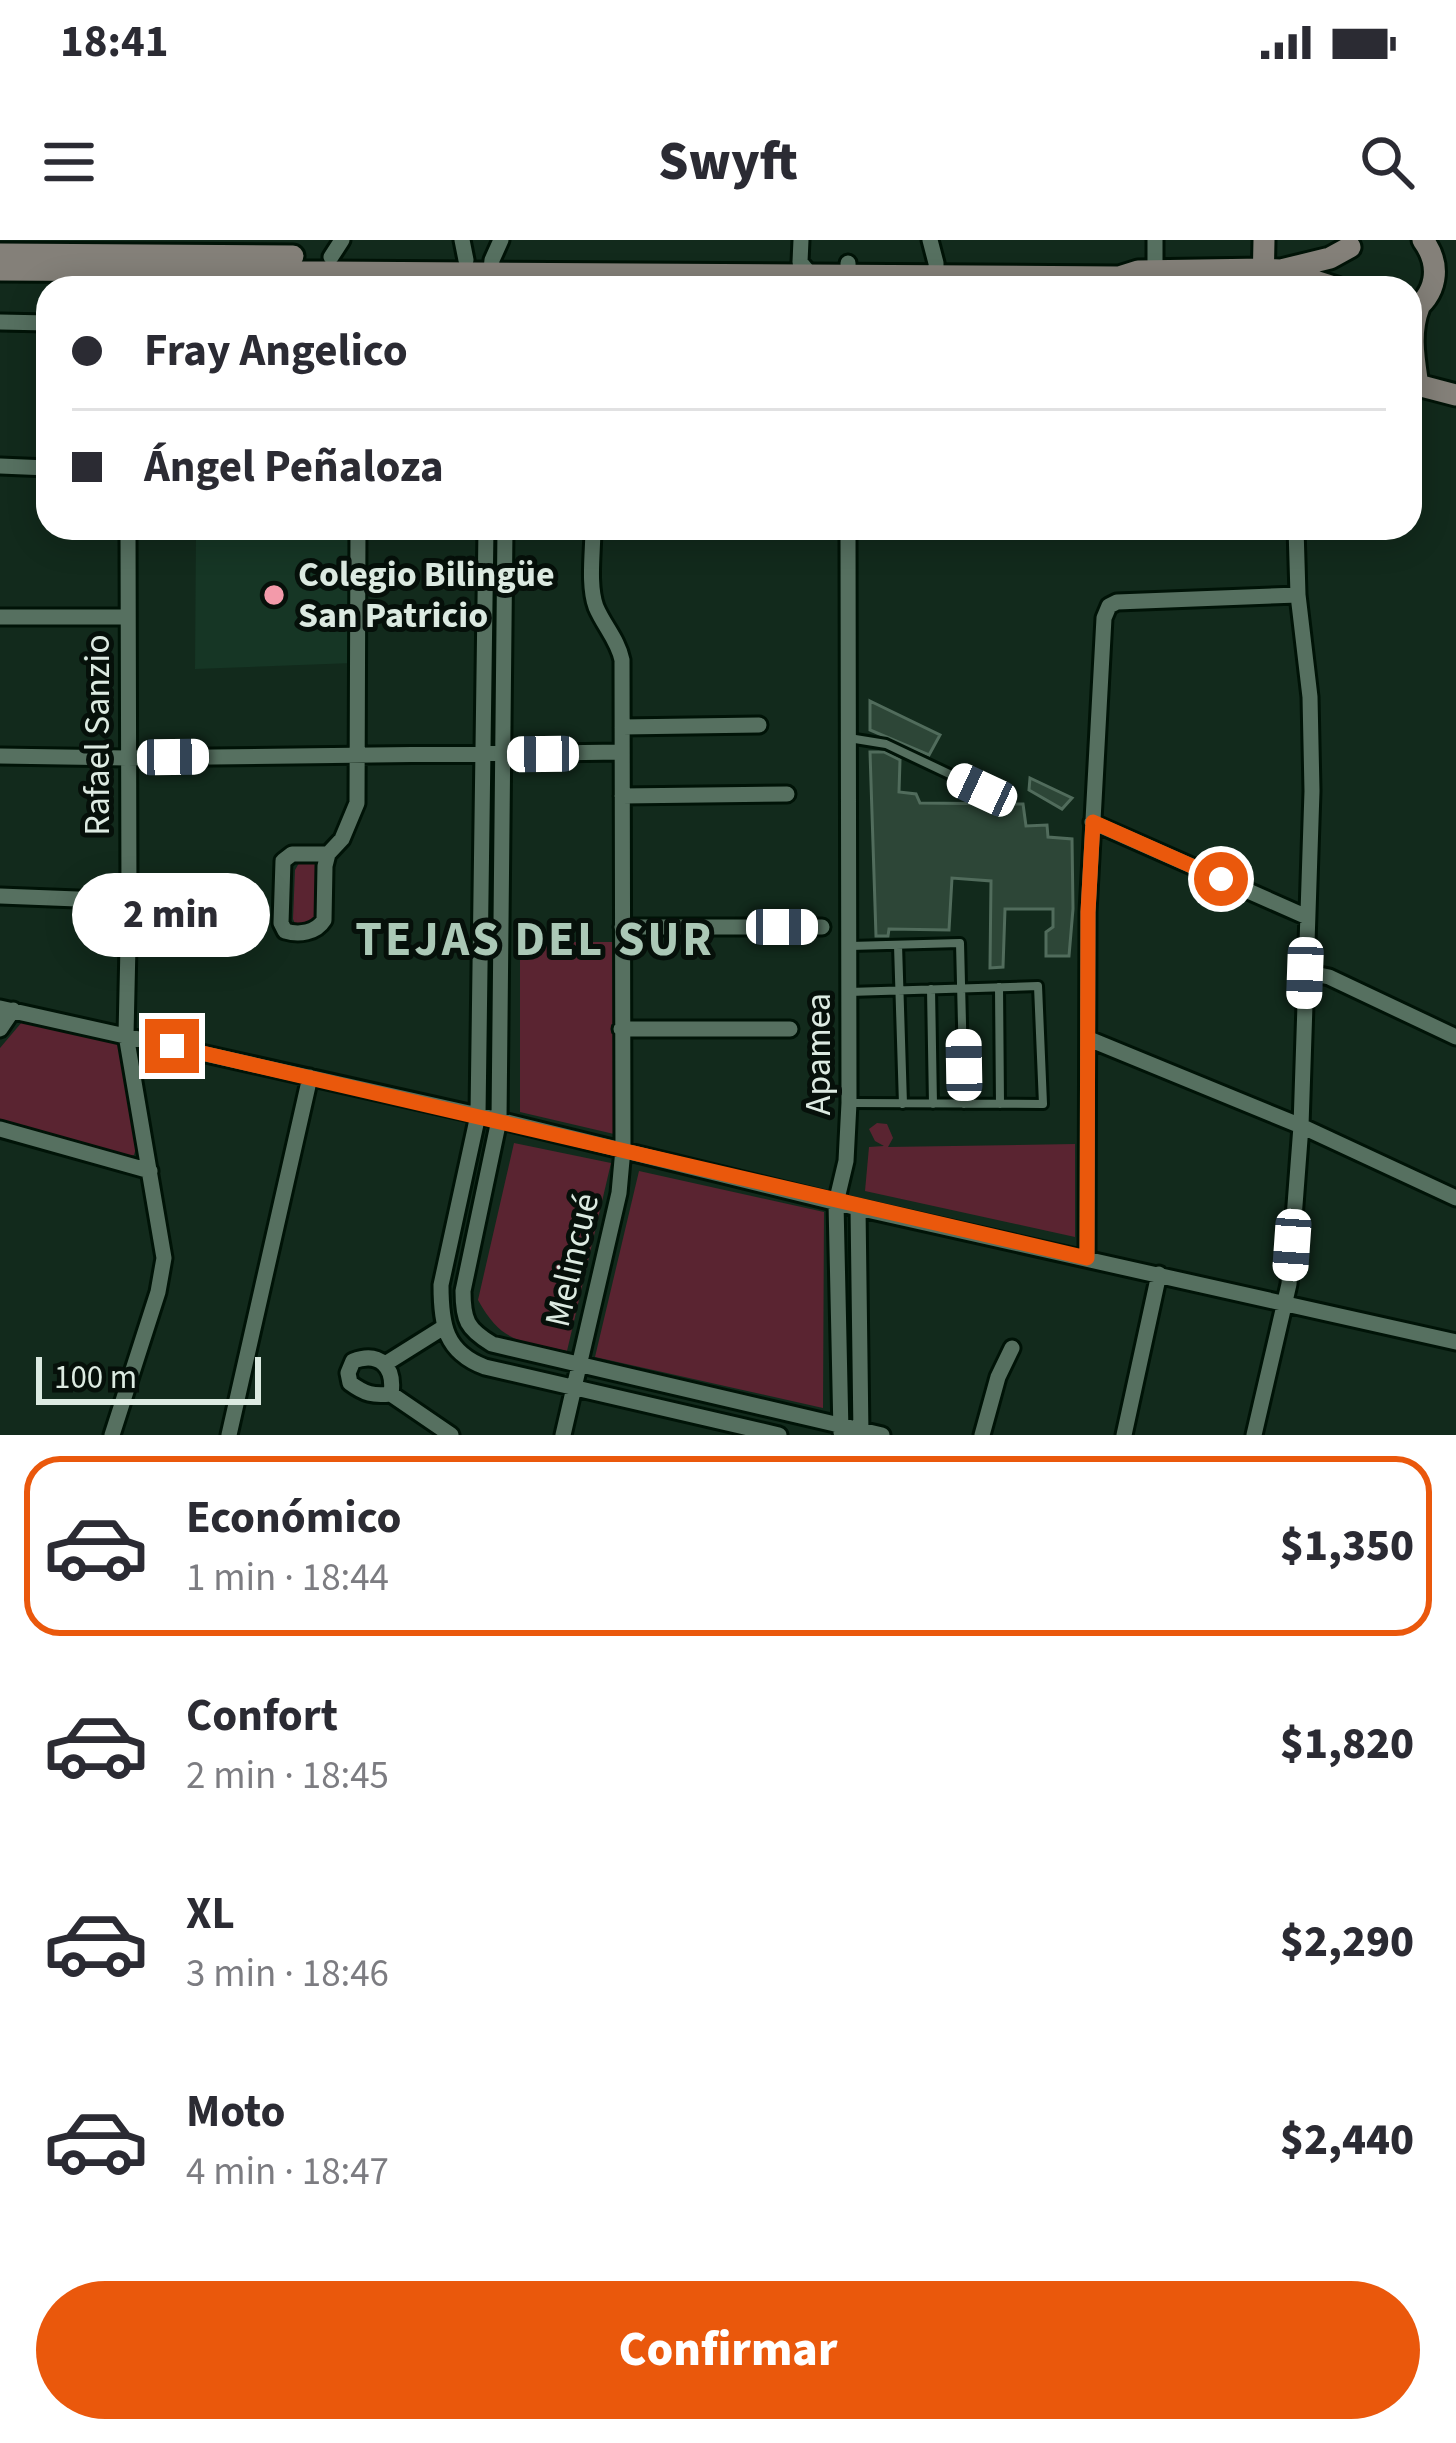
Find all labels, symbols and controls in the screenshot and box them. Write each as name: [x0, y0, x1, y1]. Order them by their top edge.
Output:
text: 18:41: [60, 10, 169, 74]
text: Swyft: [658, 124, 798, 201]
icon: menu: [36, 129, 102, 195]
icon: search: [1354, 129, 1420, 195]
text: Fray Angelico: [144, 319, 408, 383]
text: Ángel Peñaloza: [144, 435, 444, 499]
place label: Colegio Bilingüe San Patricio: [298, 549, 555, 641]
marker: Colegio Bilingüe San Patricio: [261, 582, 287, 608]
street label: Rafael Sanzio: [72, 634, 123, 836]
car: [507, 735, 579, 773]
car: [137, 738, 209, 776]
car: [942, 758, 1022, 822]
route start: [1194, 852, 1248, 906]
callout: 2 min: [73, 872, 271, 956]
text: 2 min: [123, 887, 219, 943]
district label: TEJAS DEL SUR: [355, 906, 715, 974]
car: [746, 909, 818, 945]
car: [1286, 936, 1324, 1010]
street label: Apamea: [793, 993, 844, 1115]
route end: [145, 1019, 199, 1073]
car: [945, 1029, 983, 1101]
street label: Melincué: [532, 1188, 612, 1332]
car: [1272, 1208, 1312, 1282]
scale bar: [36, 1351, 261, 1404]
text: 100 m: [54, 1354, 137, 1401]
text: Económico: [186, 1486, 402, 1550]
icon: car: [42, 1492, 150, 1600]
text: $1,350: [1280, 1514, 1414, 1578]
text: 1 min · 18:44: [186, 1550, 389, 1606]
text: Confort: [186, 1684, 338, 1748]
icon: car: [42, 1690, 150, 1798]
text: $1,820: [1280, 1712, 1414, 1776]
text: 2 min · 18:45: [186, 1748, 389, 1804]
text: XL: [186, 1882, 235, 1946]
icon: car: [42, 1888, 150, 1996]
text: $2,290: [1280, 1910, 1414, 1974]
text: 3 min · 18:46: [186, 1946, 389, 2002]
text: Moto: [186, 2080, 285, 2144]
icon: car: [42, 2086, 150, 2194]
text: $2,440: [1280, 2108, 1414, 2172]
text: 4 min · 18:47: [186, 2144, 389, 2200]
button: Confirmar: [36, 2281, 1420, 2419]

